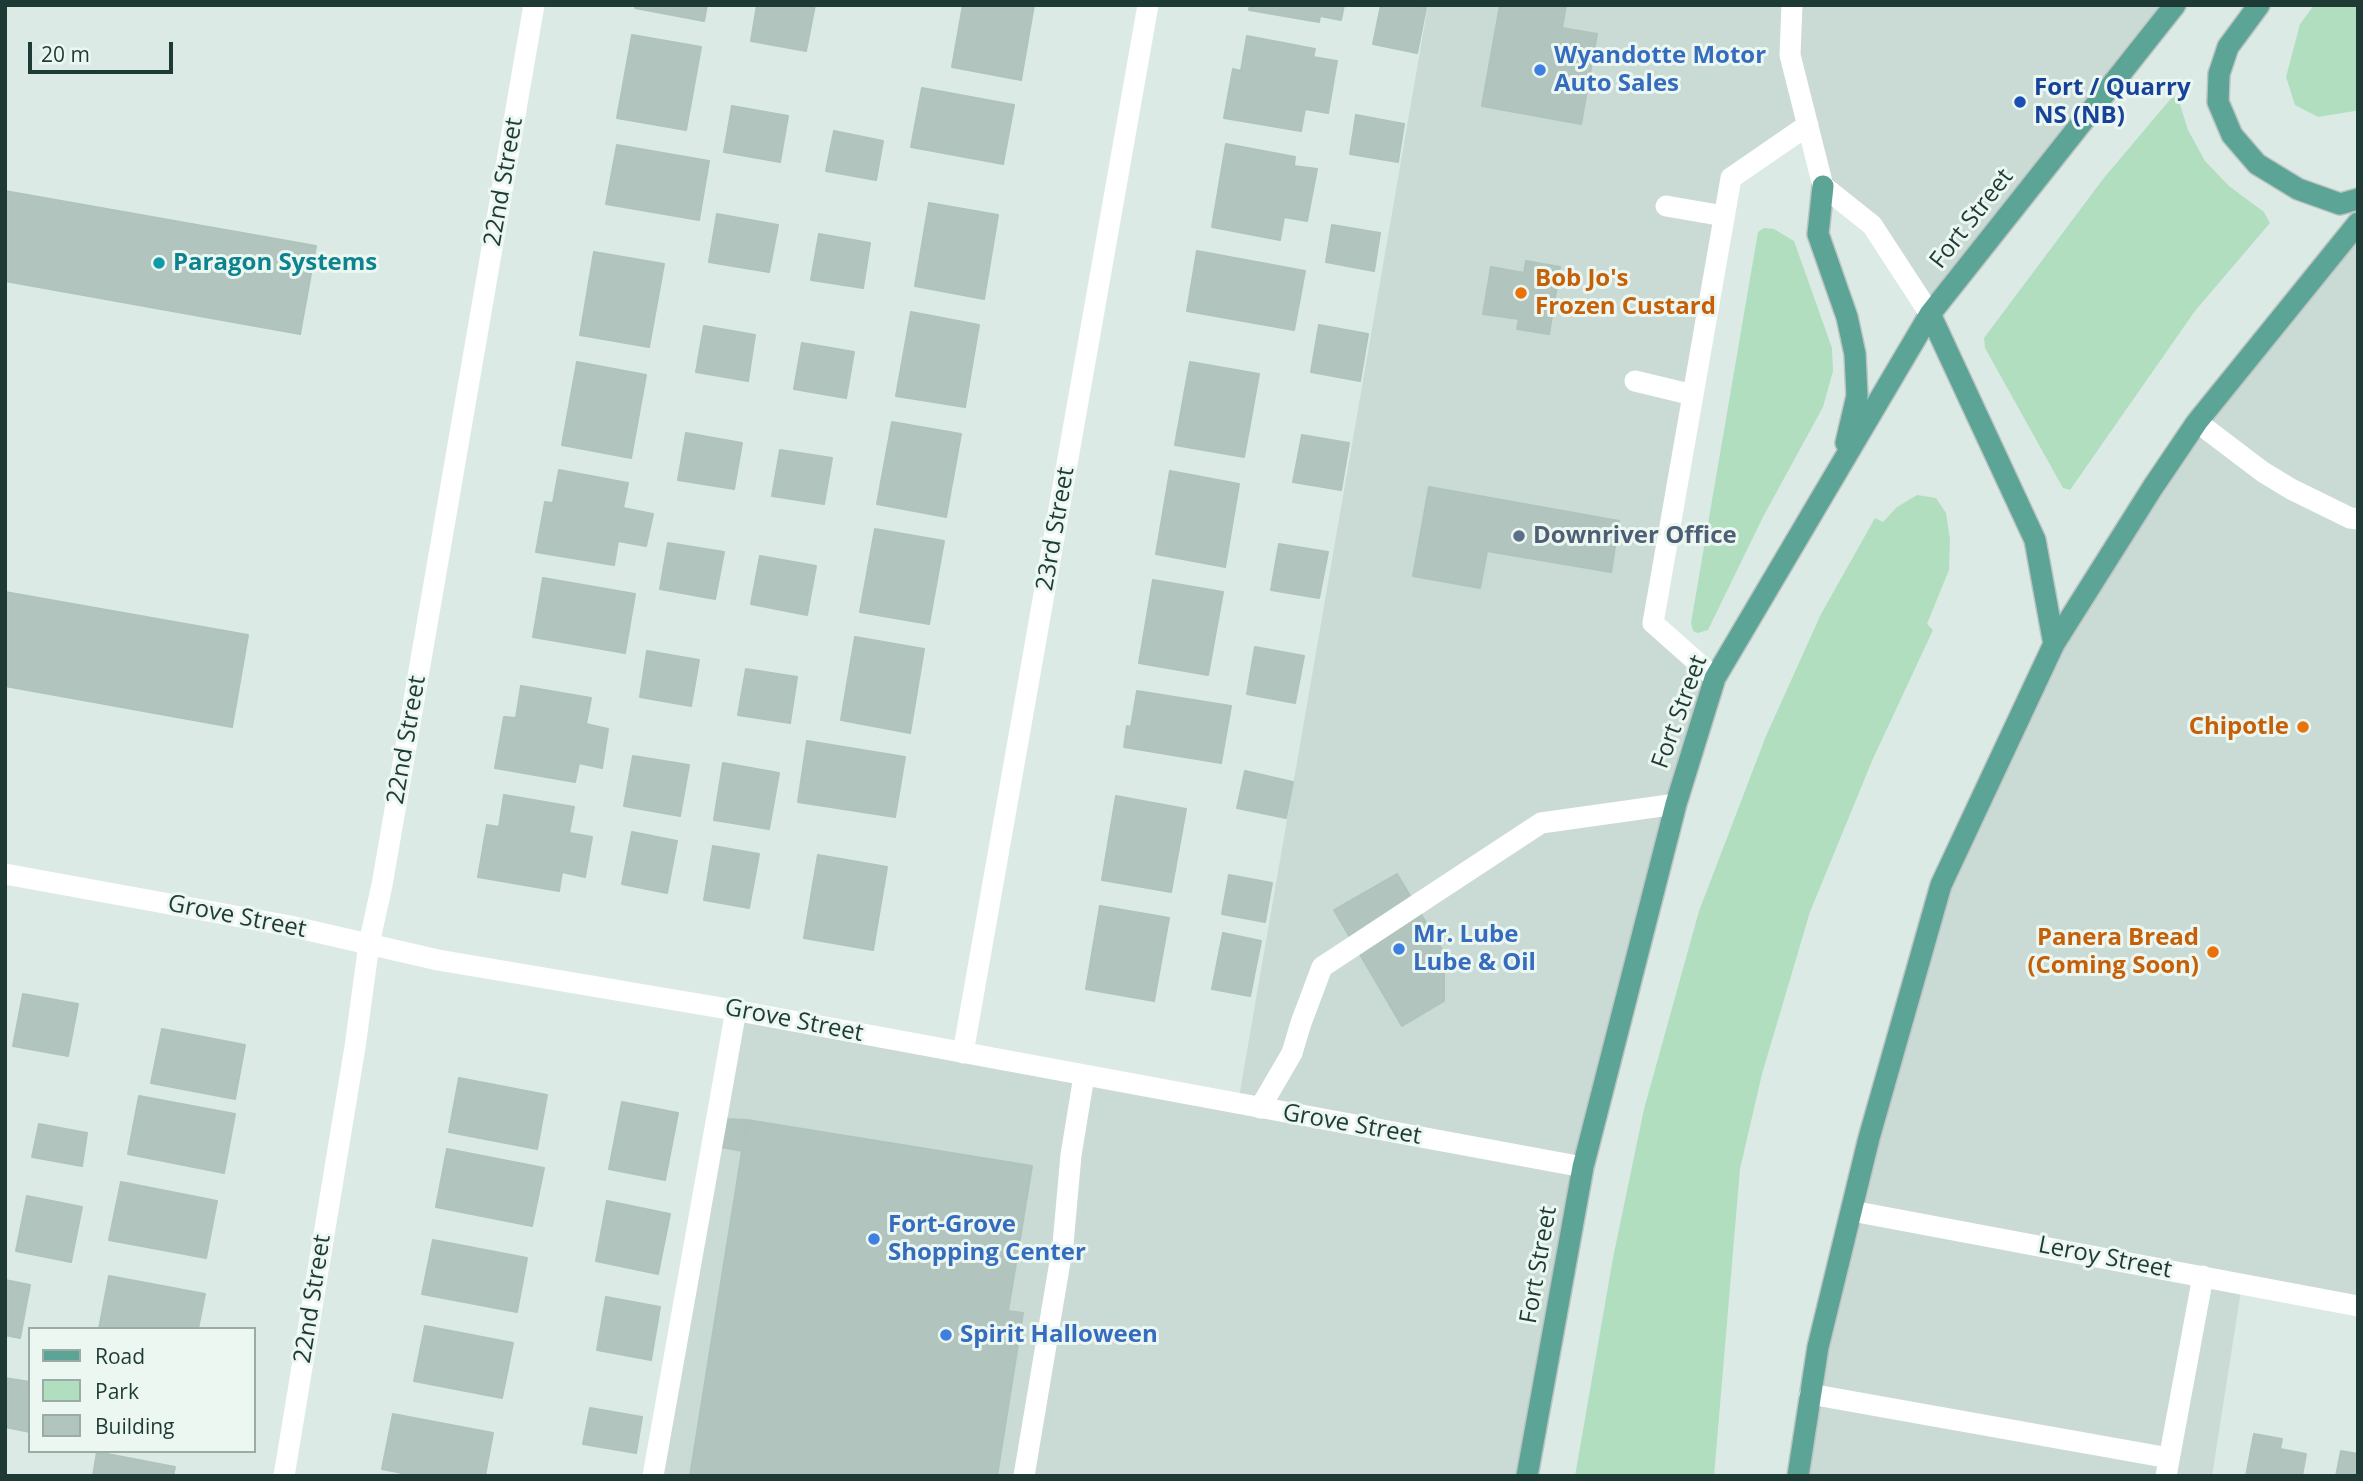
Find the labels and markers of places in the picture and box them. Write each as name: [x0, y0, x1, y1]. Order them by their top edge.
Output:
place label: Wyandotte Motor Auto Sales: [1554, 42, 1766, 98]
marker: Wyandotte Motor Auto Sales: [1532, 62, 1548, 78]
place label: Fort / Quarry NS (NB): [2034, 74, 2191, 130]
marker: Fort / Quarry NS (NB): [2012, 94, 2028, 110]
place label: Paragon Systems: [173, 249, 377, 277]
marker: Paragon Systems: [151, 255, 167, 271]
place label: Bob Jo's Frozen Custard: [1535, 265, 1716, 321]
marker: Bob Jo's Frozen Custard: [1513, 285, 1529, 301]
place label: Downriver Office: [1533, 522, 1737, 550]
marker: Downriver Office: [1511, 528, 1527, 544]
place label: Chipotle: [2189, 713, 2289, 741]
marker: Chipotle: [2295, 719, 2311, 735]
place label: Mr. Lube Lube & Oil: [1413, 921, 1536, 977]
place label: Panera Bread (Coming Soon): [2027, 924, 2199, 980]
marker: Mr. Lube Lube & Oil: [1391, 941, 1407, 957]
marker: Panera Bread (Coming Soon): [2205, 944, 2221, 960]
place label: Fort-Grove Shopping Center: [888, 1211, 1086, 1267]
marker: Fort-Grove Shopping Center: [866, 1231, 882, 1247]
place label: Spirit Halloween: [960, 1321, 1158, 1349]
marker: Spirit Halloween: [938, 1327, 954, 1343]

